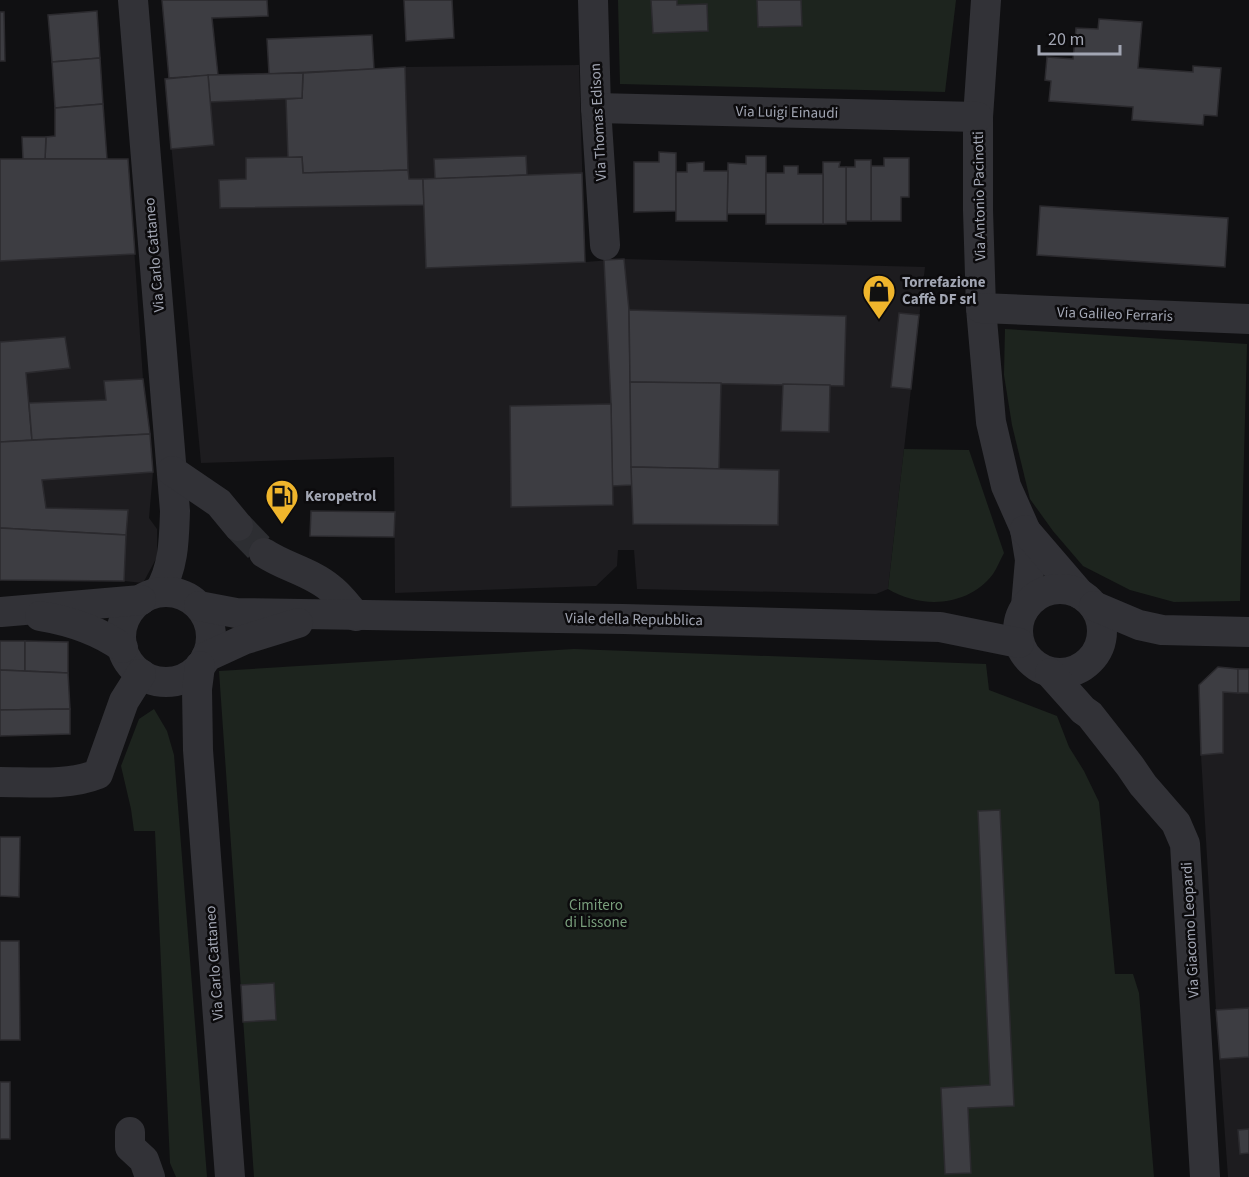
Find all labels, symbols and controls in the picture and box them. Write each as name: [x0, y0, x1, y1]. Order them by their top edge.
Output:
scale bar: [1039, 18, 1120, 56]
text: 20 m: [1048, 27, 1084, 52]
street label: Via Thomas Edison: [585, 63, 612, 181]
street label: Via Luigi Einaudi: [735, 101, 839, 124]
street label: Via Antonio Pacinotti: [968, 131, 991, 261]
street label: Via Carlo Cattaneo: [139, 197, 170, 313]
place label: Torrefazione Caffè DF srl: [902, 272, 986, 310]
shop icon: Torrefazione Caffè DF srl: [861, 273, 897, 320]
street label: Via Galileo Ferraris: [1057, 302, 1173, 327]
fuel station icon: Keropetrol: [264, 478, 300, 525]
place label: Keropetrol: [305, 486, 377, 507]
street label: Viale della Repubblica: [565, 608, 703, 631]
street label: Via Giacomo Leopardi: [1176, 861, 1205, 999]
park label: Cimitero di Lissone: [565, 895, 627, 933]
street label: Via Carlo Cattaneo: [200, 905, 229, 1021]

